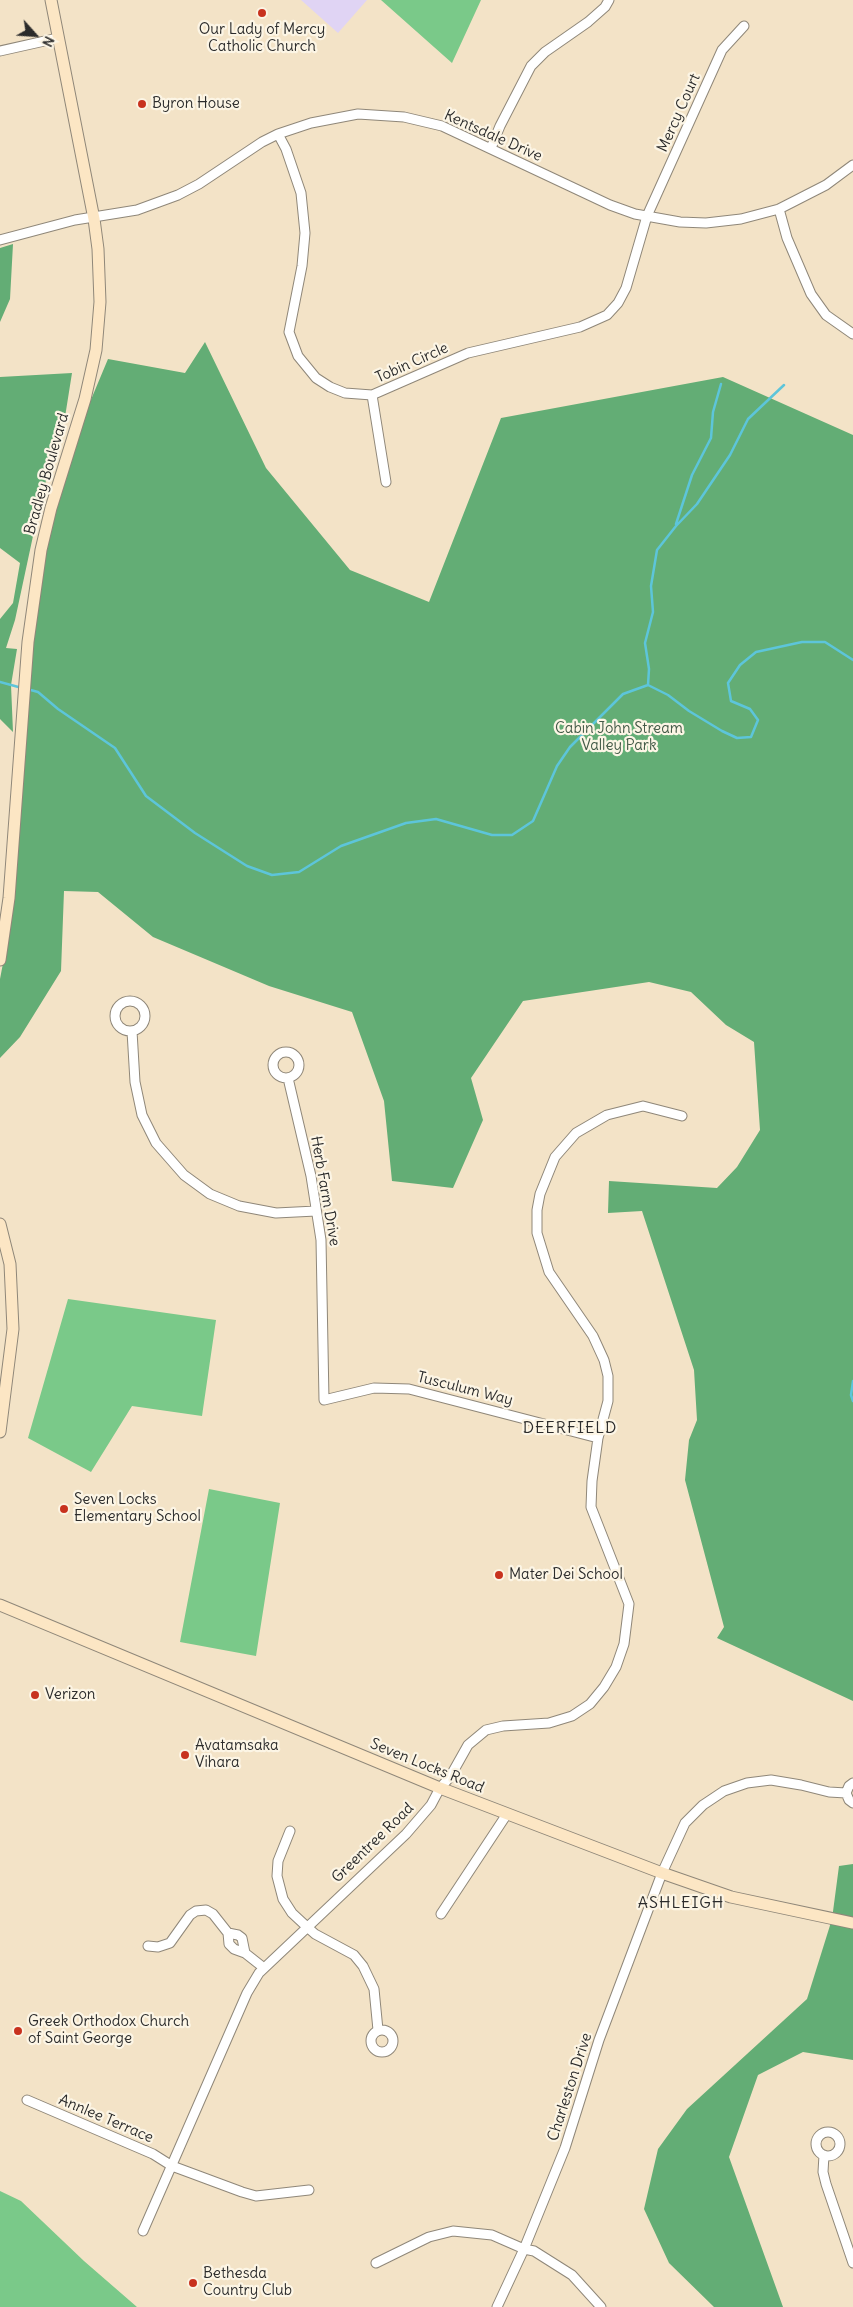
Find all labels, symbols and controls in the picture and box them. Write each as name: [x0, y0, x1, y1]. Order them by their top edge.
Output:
marker: Our Lady of Mercy Catholic Church: [256, 7, 268, 19]
north arrow: [10, 10, 60, 60]
place label: Our Lady of Mercy Catholic Church: [199, 21, 325, 56]
text: N: [38, 33, 59, 50]
street label: Mercy Court: [654, 71, 704, 155]
place label: Byron House: [152, 95, 240, 113]
marker: Byron House: [136, 98, 148, 110]
street label: Kentsdale Drive: [441, 106, 545, 166]
street label: Tobin Circle: [373, 339, 451, 387]
street label: Bradley Boulevard: [21, 411, 73, 537]
park label: Cabin John Stream Valley Park: [555, 720, 683, 755]
street label: Herb Farm Drive: [306, 1135, 344, 1247]
street label: Tusculum Way: [415, 1368, 515, 1410]
district label: DEERFIELD: [522, 1418, 618, 1438]
place label: Seven Locks Elementary School: [74, 1491, 201, 1526]
marker: Seven Locks Elementary School: [58, 1503, 70, 1515]
place label: Mater Dei School: [509, 1566, 623, 1584]
marker: Mater Dei School: [493, 1569, 505, 1581]
place label: Verizon: [45, 1686, 96, 1704]
marker: Verizon: [29, 1689, 41, 1701]
street label: Seven Locks Road: [367, 1735, 487, 1797]
place label: Avatamsaka Vihara: [195, 1737, 279, 1772]
marker: Avatamsaka Vihara: [179, 1749, 191, 1761]
street label: Greentree Road: [328, 1799, 418, 1887]
district label: ASHLEIGH: [637, 1893, 725, 1913]
place label: Greek Orthodox Church of Saint George: [28, 2013, 189, 2048]
marker: Greek Orthodox Church of Saint George: [12, 2025, 24, 2037]
street label: Charleston Drive: [544, 2031, 596, 2143]
street label: Annlee Terrace: [56, 2091, 156, 2147]
place label: Bethesda Country Club: [203, 2265, 292, 2300]
marker: Bethesda Country Club: [187, 2277, 199, 2289]

